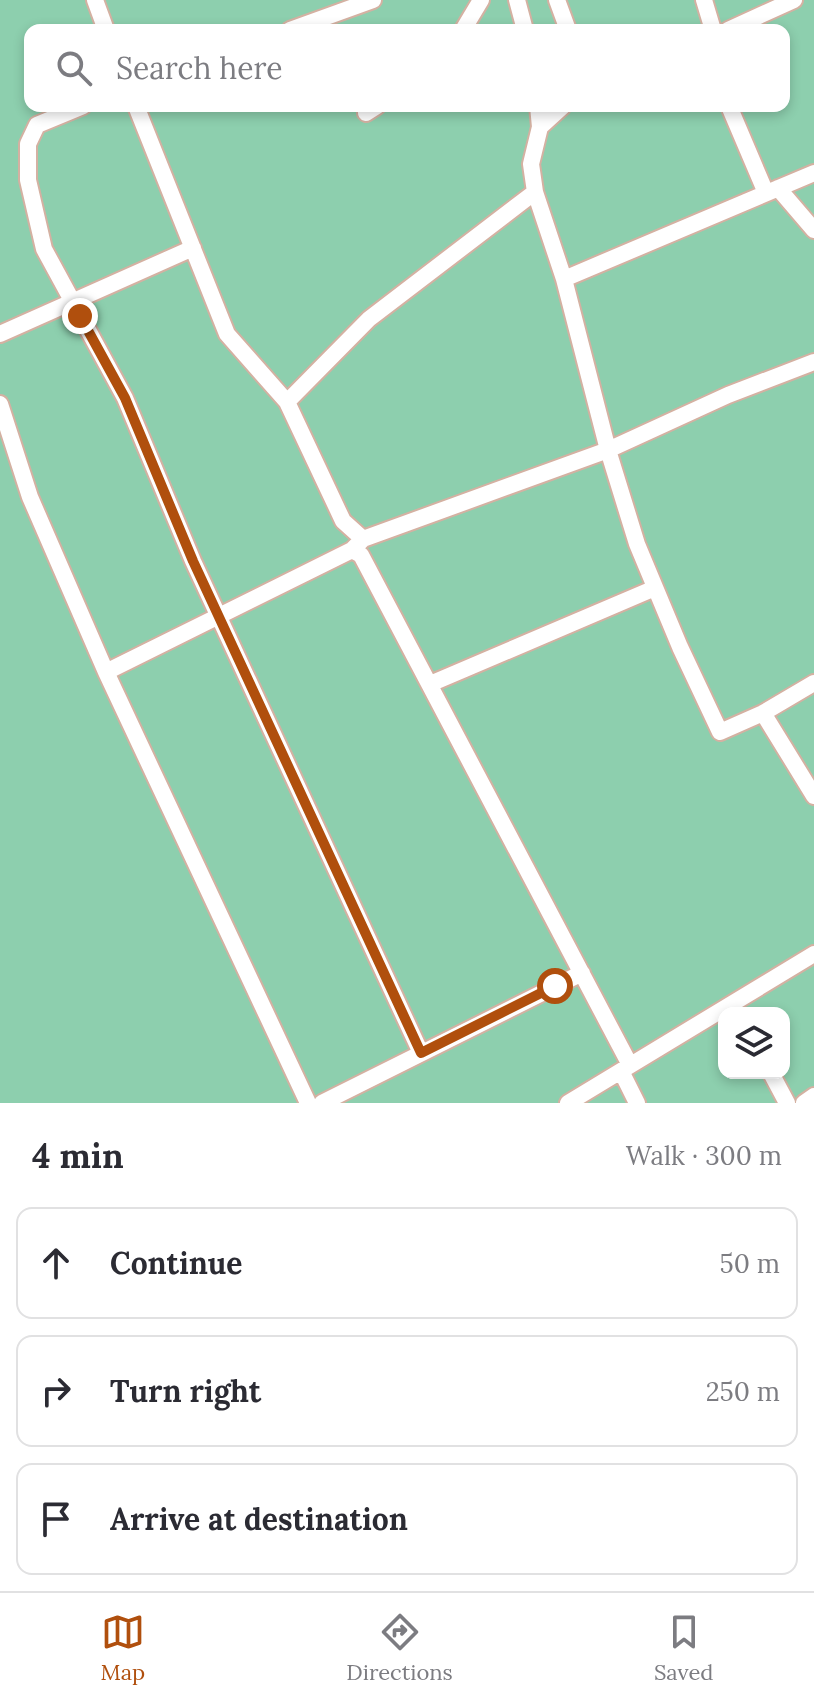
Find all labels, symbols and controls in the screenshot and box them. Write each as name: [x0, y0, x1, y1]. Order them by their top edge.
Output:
search box: [24, 24, 790, 112]
icon: search: [52, 46, 96, 90]
text: Search here: [116, 49, 283, 87]
route end: [62, 298, 98, 334]
route start: [537, 968, 573, 1004]
map controls: [718, 1007, 790, 1079]
button: layers: [718, 1007, 790, 1079]
text: 4 min: [32, 1134, 124, 1177]
text: Walk · 300 m: [626, 1139, 782, 1172]
icon: ahead: [34, 1241, 78, 1285]
text: Continue: [110, 1244, 242, 1282]
text: 50 m: [720, 1247, 780, 1280]
icon: right: [34, 1369, 78, 1413]
text: Turn right: [110, 1372, 261, 1410]
text: 250 m: [706, 1375, 780, 1408]
icon: arrive: [34, 1497, 78, 1541]
text: Arrive at destination: [110, 1500, 408, 1538]
tab: Map: [101, 1610, 145, 1686]
tab: Directions: [346, 1610, 453, 1686]
tab: Saved: [654, 1610, 713, 1686]

